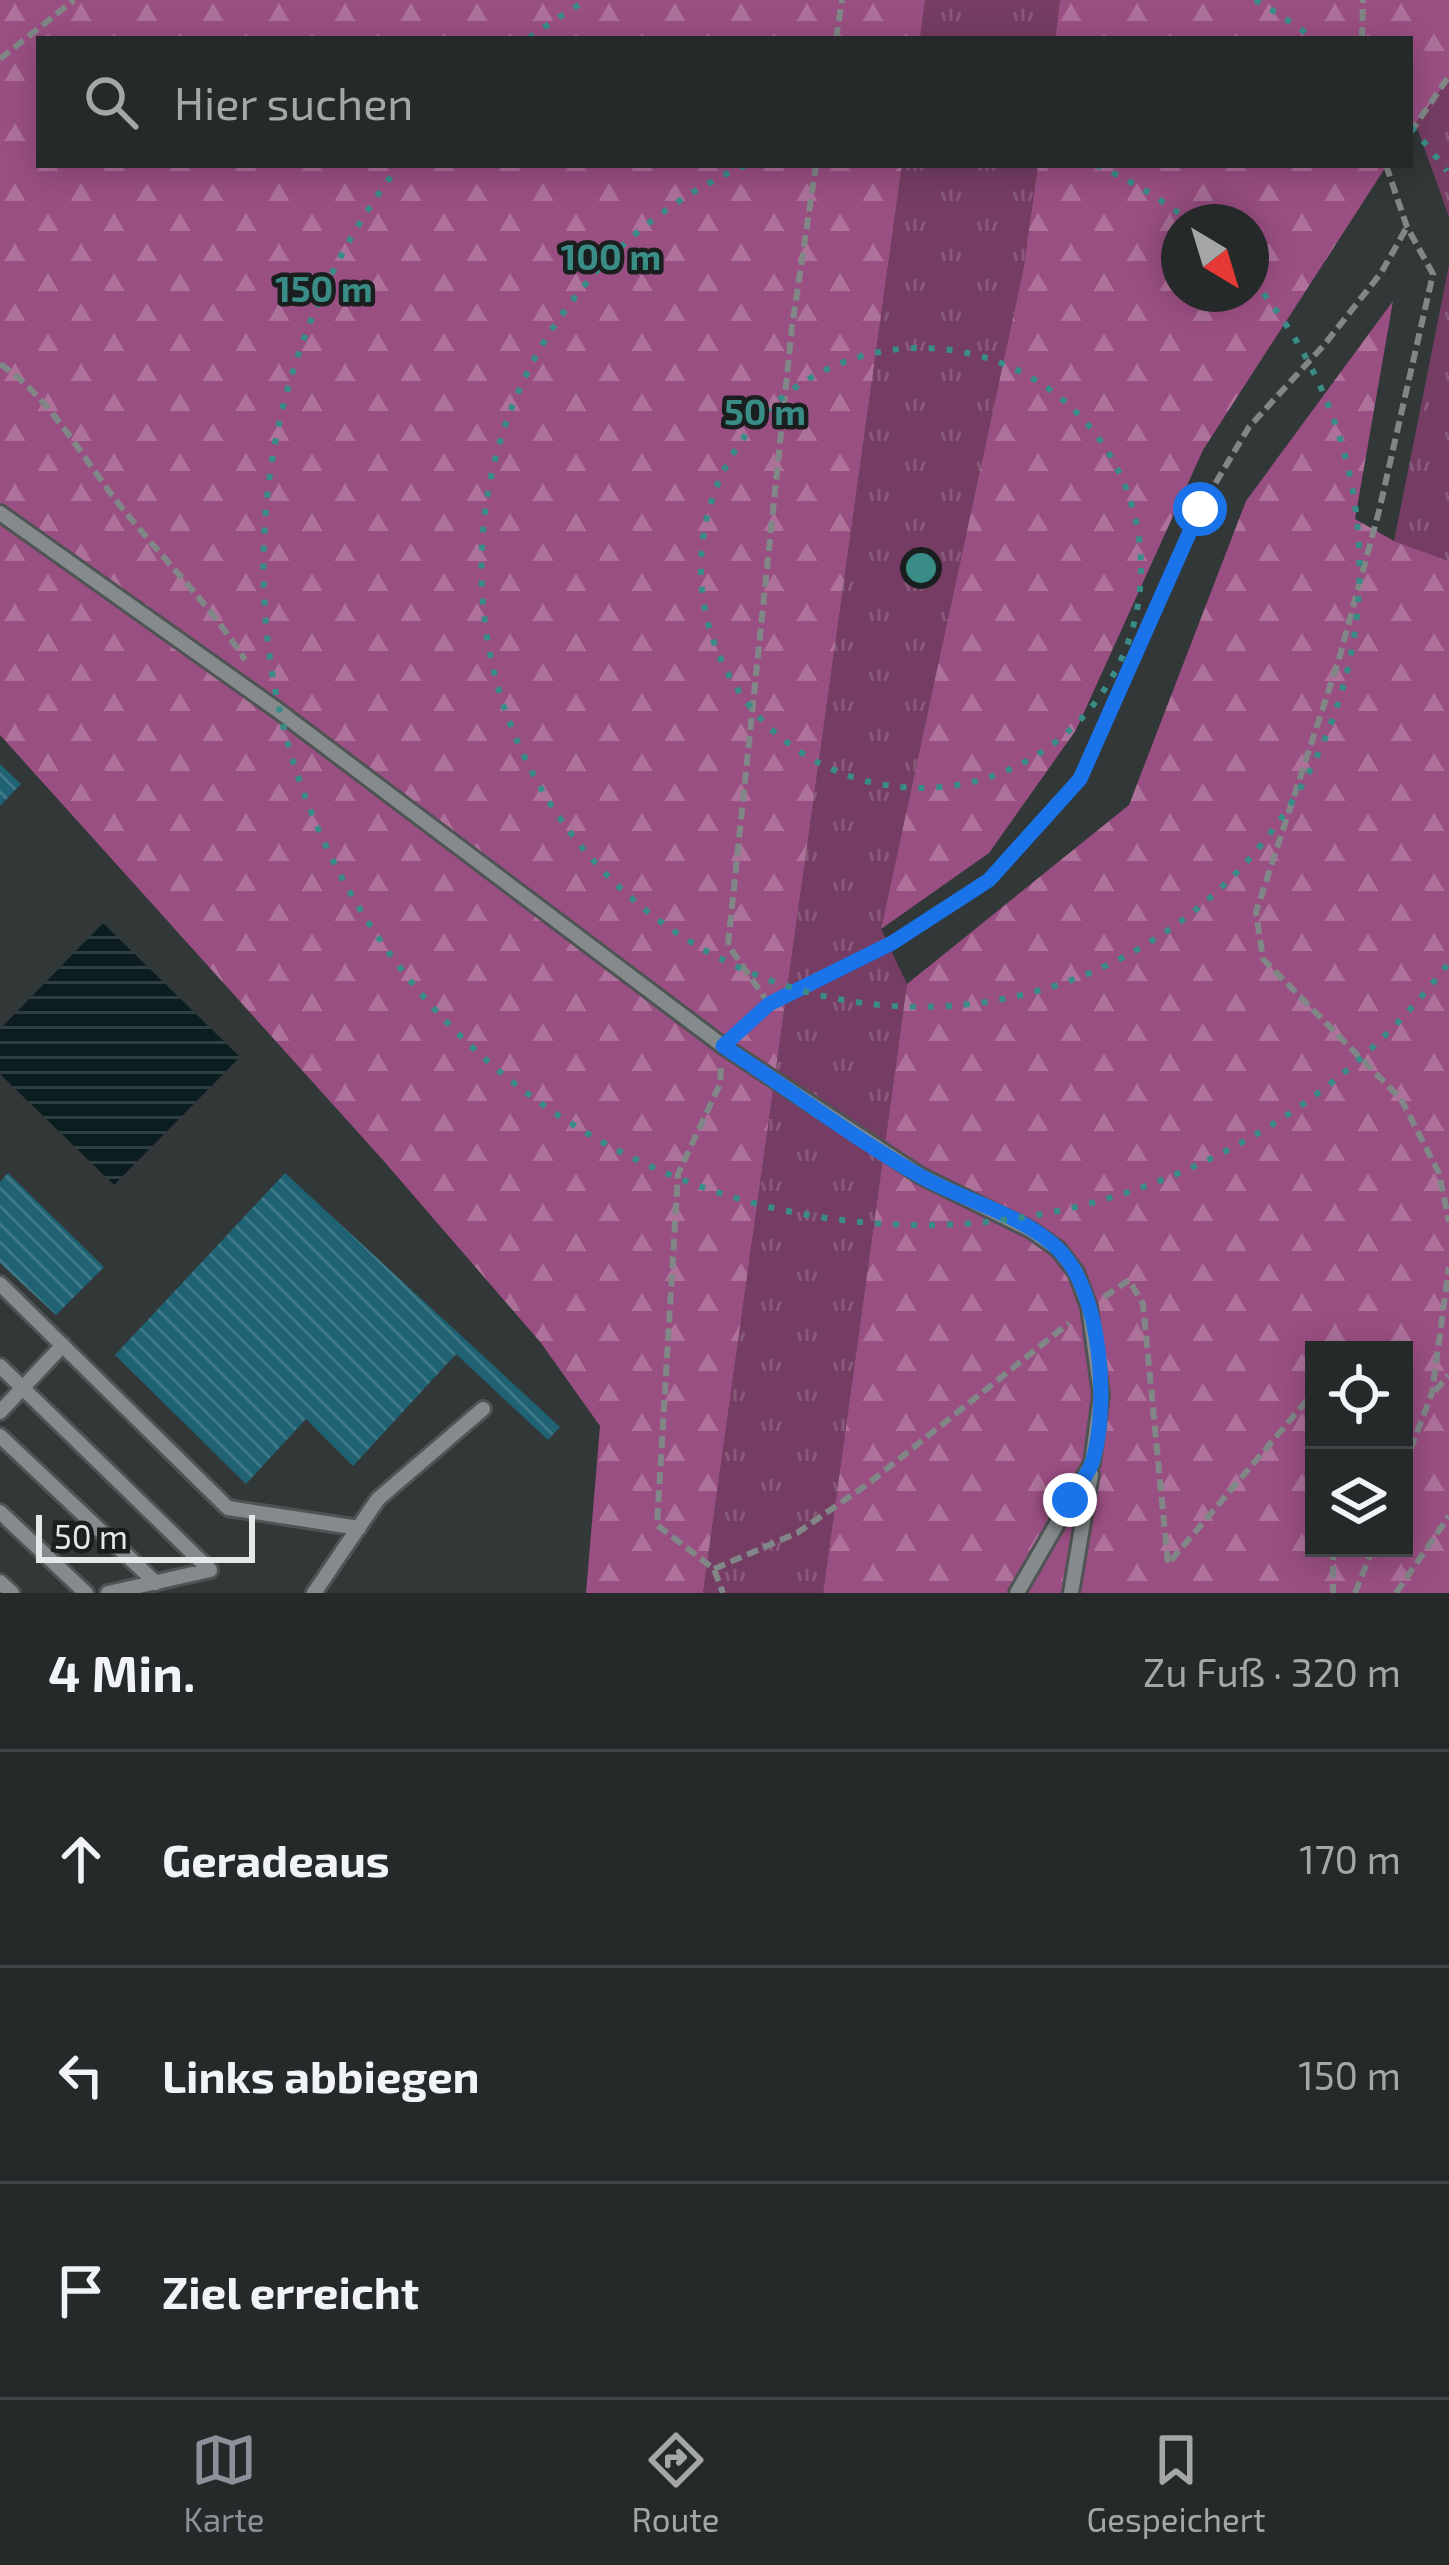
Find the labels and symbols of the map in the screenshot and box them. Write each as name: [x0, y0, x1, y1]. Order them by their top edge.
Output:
north arrow: [1161, 204, 1269, 312]
text: 100 m: [561, 234, 661, 277]
text: 150 m: [275, 266, 373, 309]
text: 50 m: [724, 389, 806, 432]
route start: [1173, 482, 1227, 536]
centre of rings: [900, 547, 942, 589]
route end: [1043, 1473, 1097, 1527]
scale bar: [36, 1509, 255, 1562]

